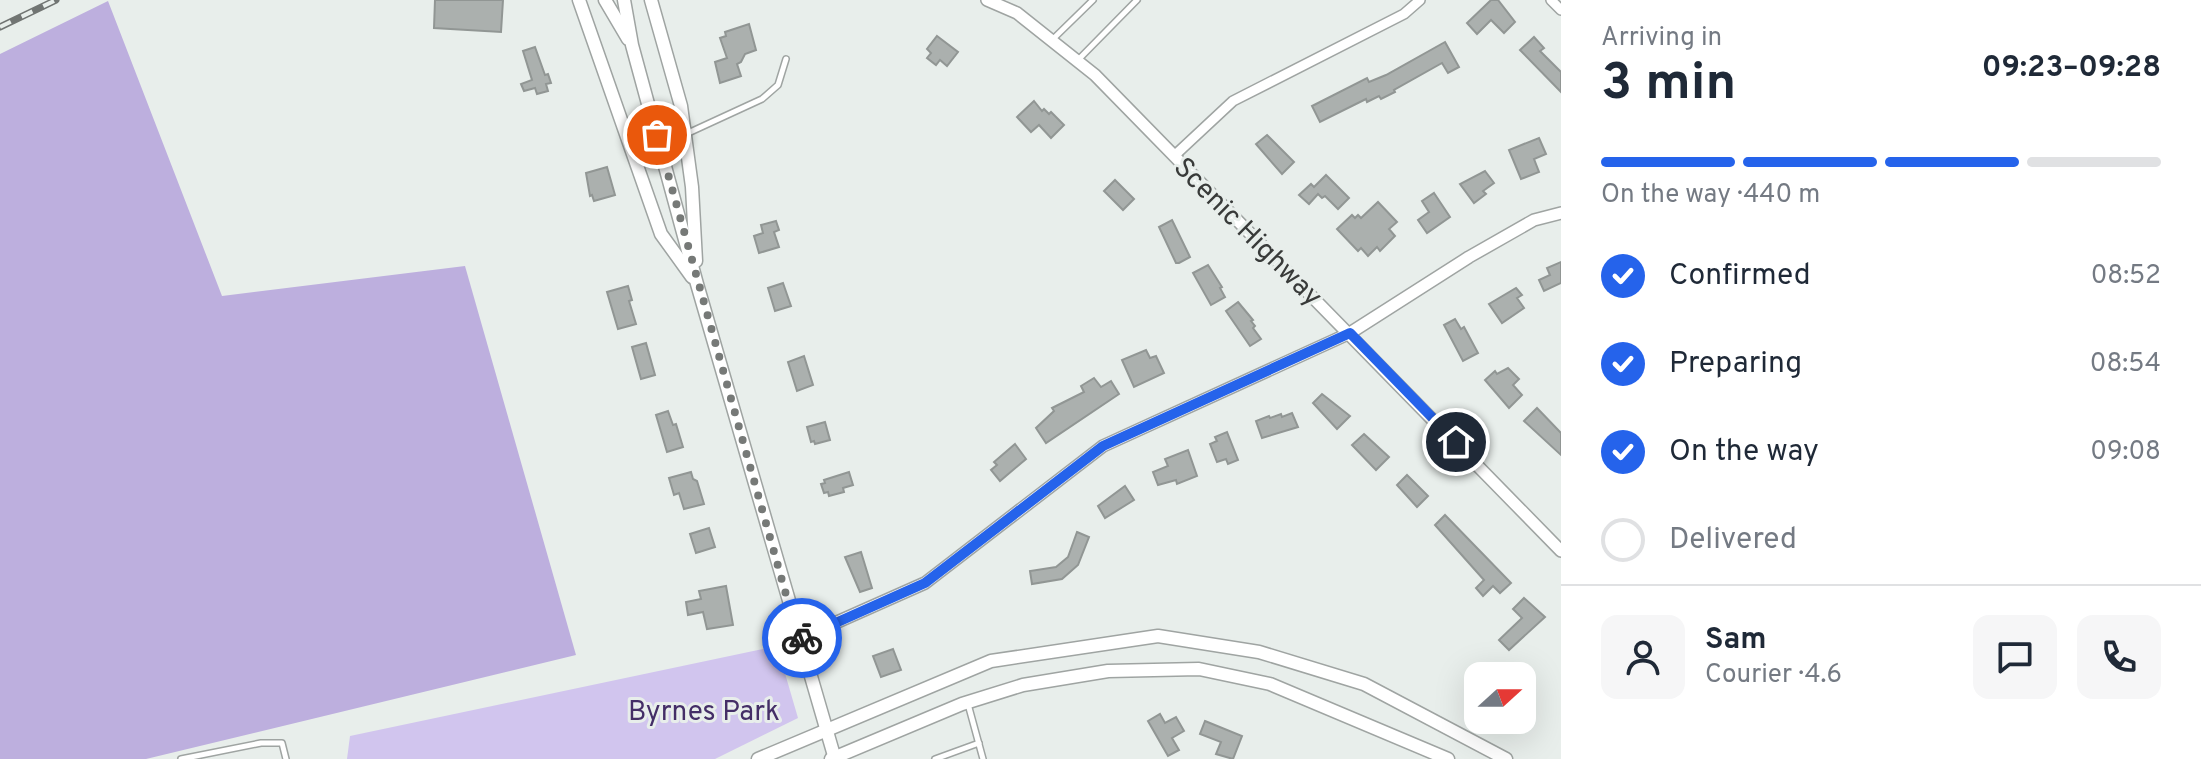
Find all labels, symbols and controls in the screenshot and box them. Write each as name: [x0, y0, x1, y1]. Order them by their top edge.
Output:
text: Arriving in: [1601, 22, 1722, 55]
text: 09:23–09:28: [1982, 50, 2161, 87]
text: 3 min: [1601, 52, 1736, 118]
pin: [623, 101, 691, 169]
icon: bag: [635, 113, 679, 157]
street label: Scenic Highway: [1165, 151, 1329, 315]
text: On the way · 440 m: [1601, 179, 1820, 212]
icon: check: [1601, 254, 1645, 298]
text: Confirmed: [1669, 258, 1811, 295]
text: 08:52: [2091, 260, 2161, 293]
icon: check: [1601, 342, 1645, 386]
text: Preparing: [1669, 346, 1802, 383]
text: 08:54: [2090, 348, 2161, 381]
pin: [1422, 408, 1490, 476]
icon: home: [1434, 420, 1478, 464]
icon: check: [1601, 430, 1645, 474]
text: On the way: [1669, 434, 1819, 471]
text: 09:08: [2090, 436, 2161, 469]
text: Delivered: [1669, 522, 1797, 559]
courier: [762, 598, 842, 678]
button: person: [1601, 615, 1685, 699]
button: chat: [1973, 615, 2057, 699]
button: phone: [2077, 615, 2161, 699]
icon: bike: [780, 616, 824, 660]
text: Sam: [1705, 622, 1767, 659]
text: Courier · 4.6: [1705, 659, 1842, 692]
north arrow: [1464, 662, 1536, 734]
map controls: [1464, 662, 1536, 734]
park label: Byrnes Park: [628, 695, 780, 731]

